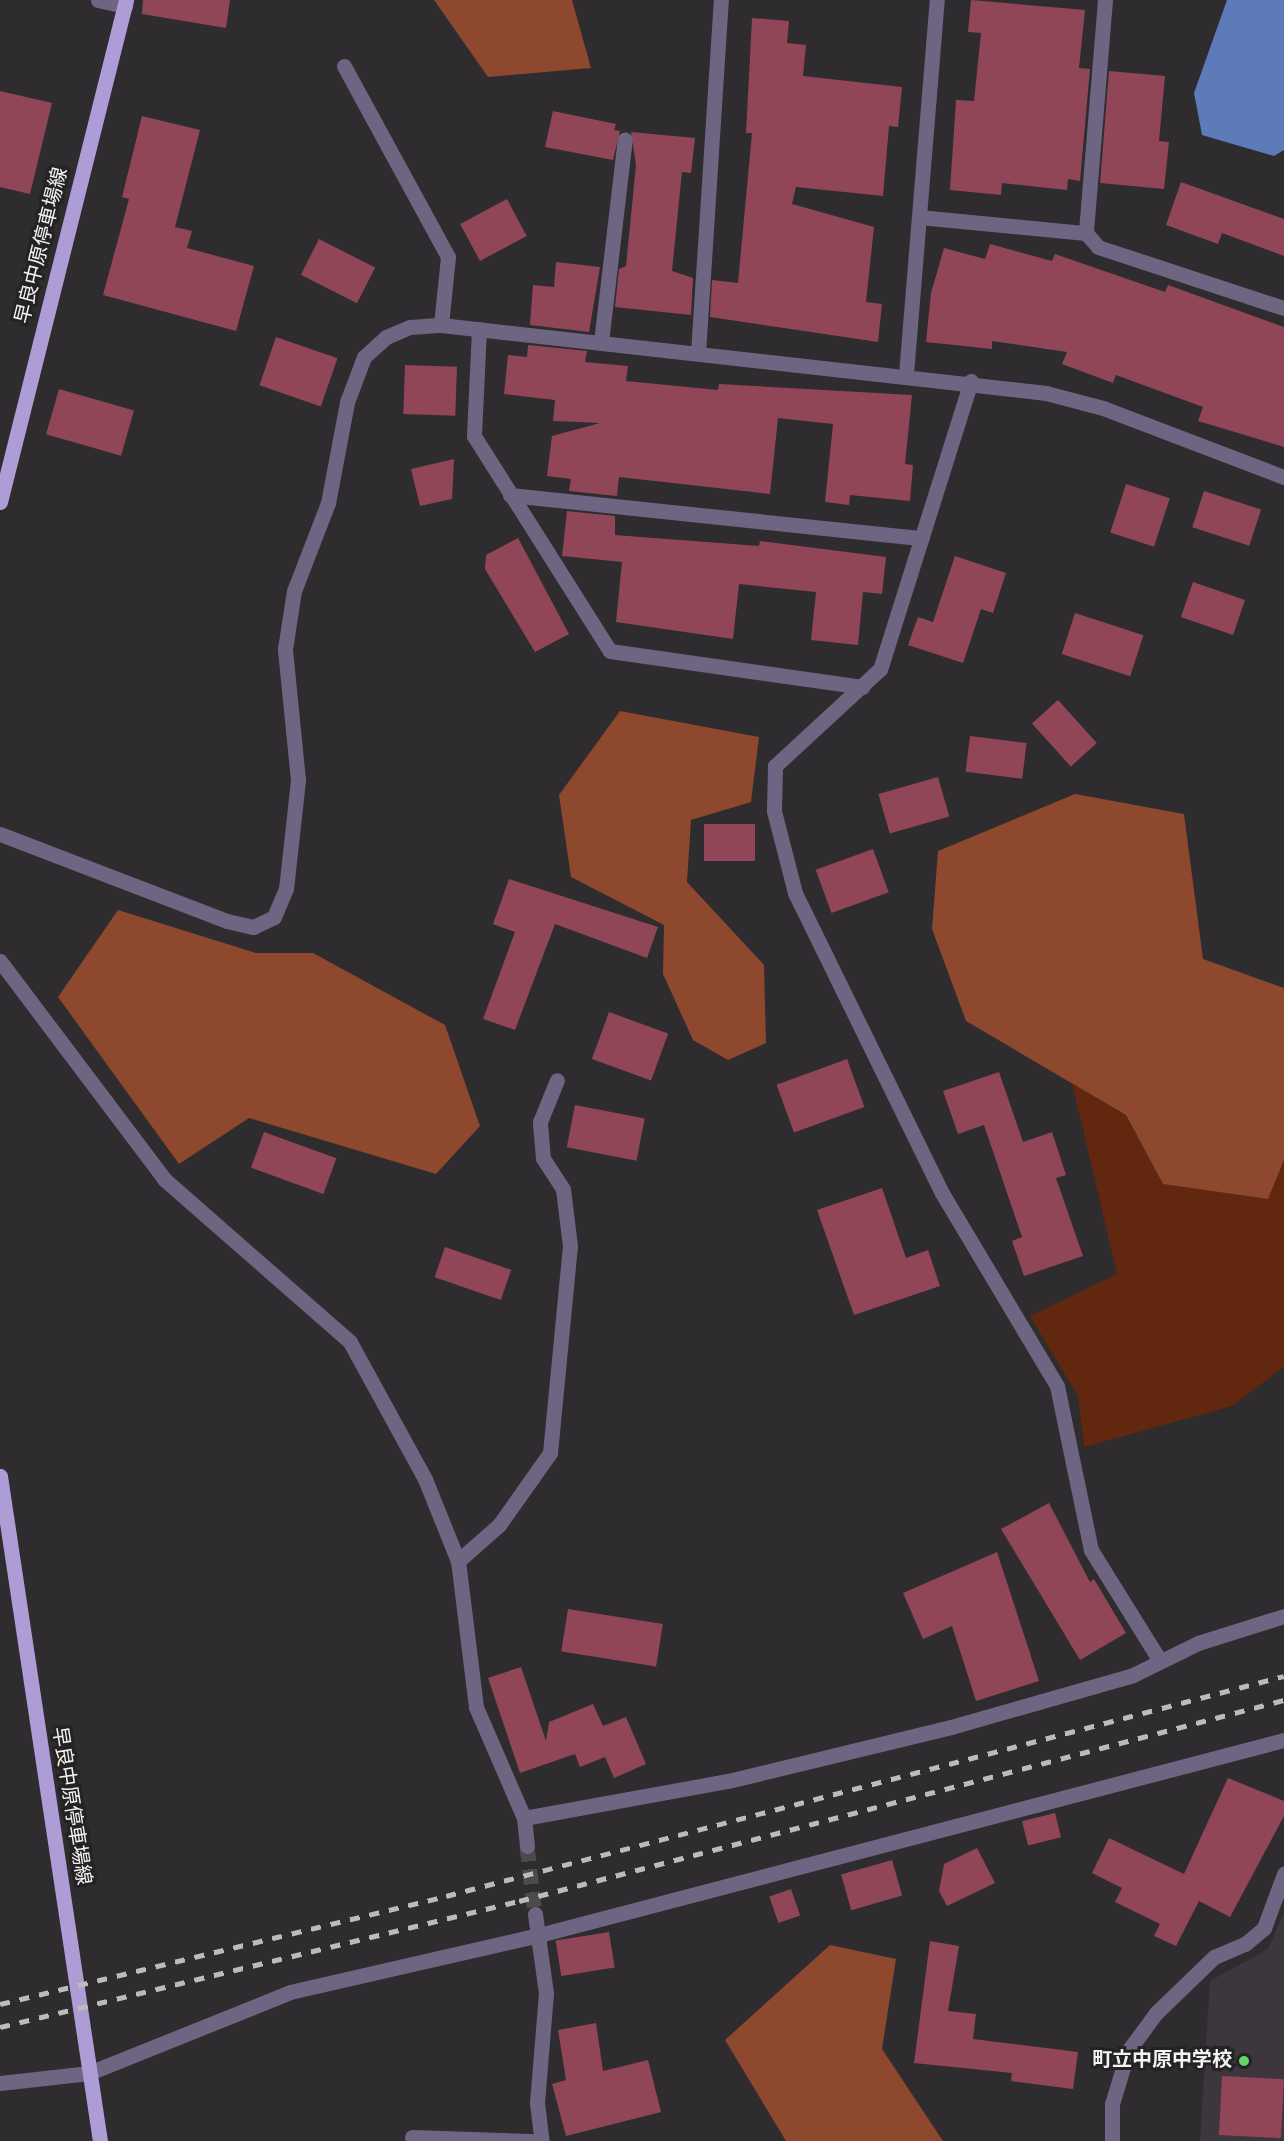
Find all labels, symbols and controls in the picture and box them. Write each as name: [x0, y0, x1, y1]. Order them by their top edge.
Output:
street label: 早良中原停車場線: [12, 165, 74, 327]
street label: 早良中原停車場線: [46, 1725, 94, 1887]
place label: 町立中原中学校: [1092, 2049, 1232, 2073]
marker: 町立中原中学校: [1237, 2054, 1251, 2068]

